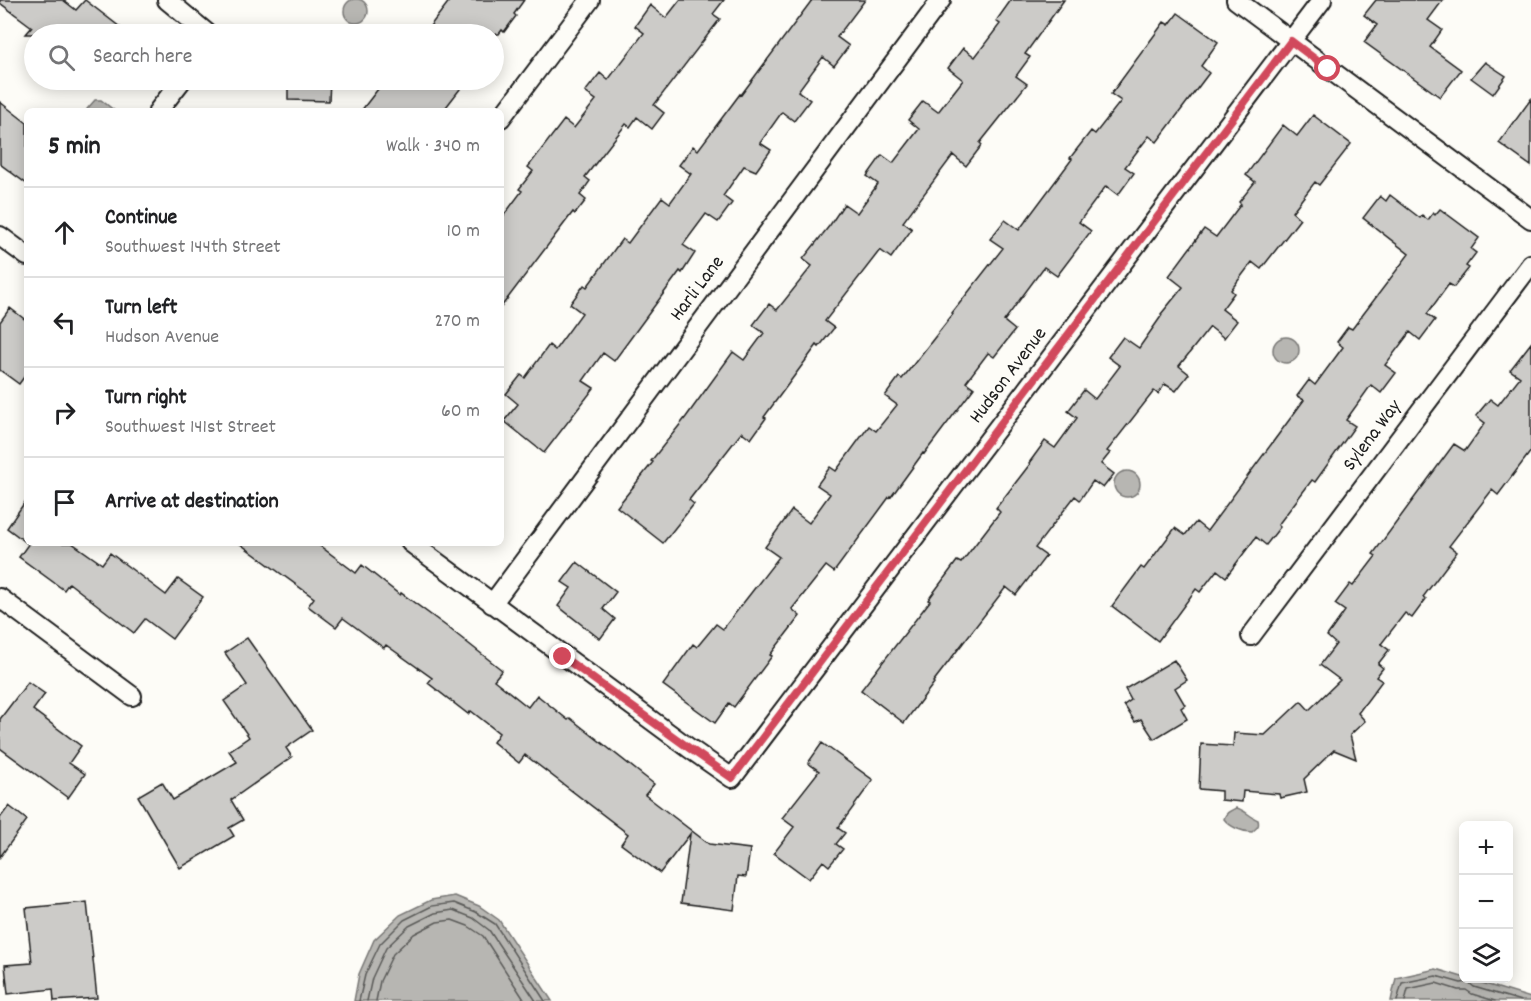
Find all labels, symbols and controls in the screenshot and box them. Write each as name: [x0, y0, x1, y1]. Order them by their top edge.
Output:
search box: [24, 24, 504, 90]
icon: search: [45, 41, 78, 74]
text: Search here: [93, 42, 192, 73]
route start: [1314, 55, 1340, 81]
text: 5 min: [48, 129, 101, 166]
text: Walk · 340 m: [386, 133, 480, 161]
text: Continue: [105, 203, 177, 234]
icon: ahead: [48, 216, 81, 249]
text: 10 m: [446, 218, 480, 246]
text: Southwest 144th Street: [105, 234, 281, 262]
street label: Harli Lane: [664, 250, 732, 328]
text: Turn left: [105, 293, 177, 324]
icon: left: [48, 306, 81, 339]
text: 270 m: [434, 308, 480, 336]
street label: Hudson Avenue: [963, 322, 1055, 430]
text: Hudson Avenue: [105, 324, 219, 352]
text: Turn right: [105, 383, 187, 414]
street label: Sylena Way: [1337, 394, 1410, 477]
icon: right: [48, 396, 81, 429]
text: 60 m: [441, 398, 480, 426]
text: Southwest 141st Street: [105, 414, 276, 442]
icon: arrive: [48, 486, 81, 519]
text: Arrive at destination: [105, 487, 279, 518]
route end: [549, 643, 575, 669]
map controls: [1459, 821, 1513, 983]
button: +: [1459, 821, 1513, 875]
button: −: [1459, 875, 1513, 929]
button: layers: [1459, 929, 1513, 983]

